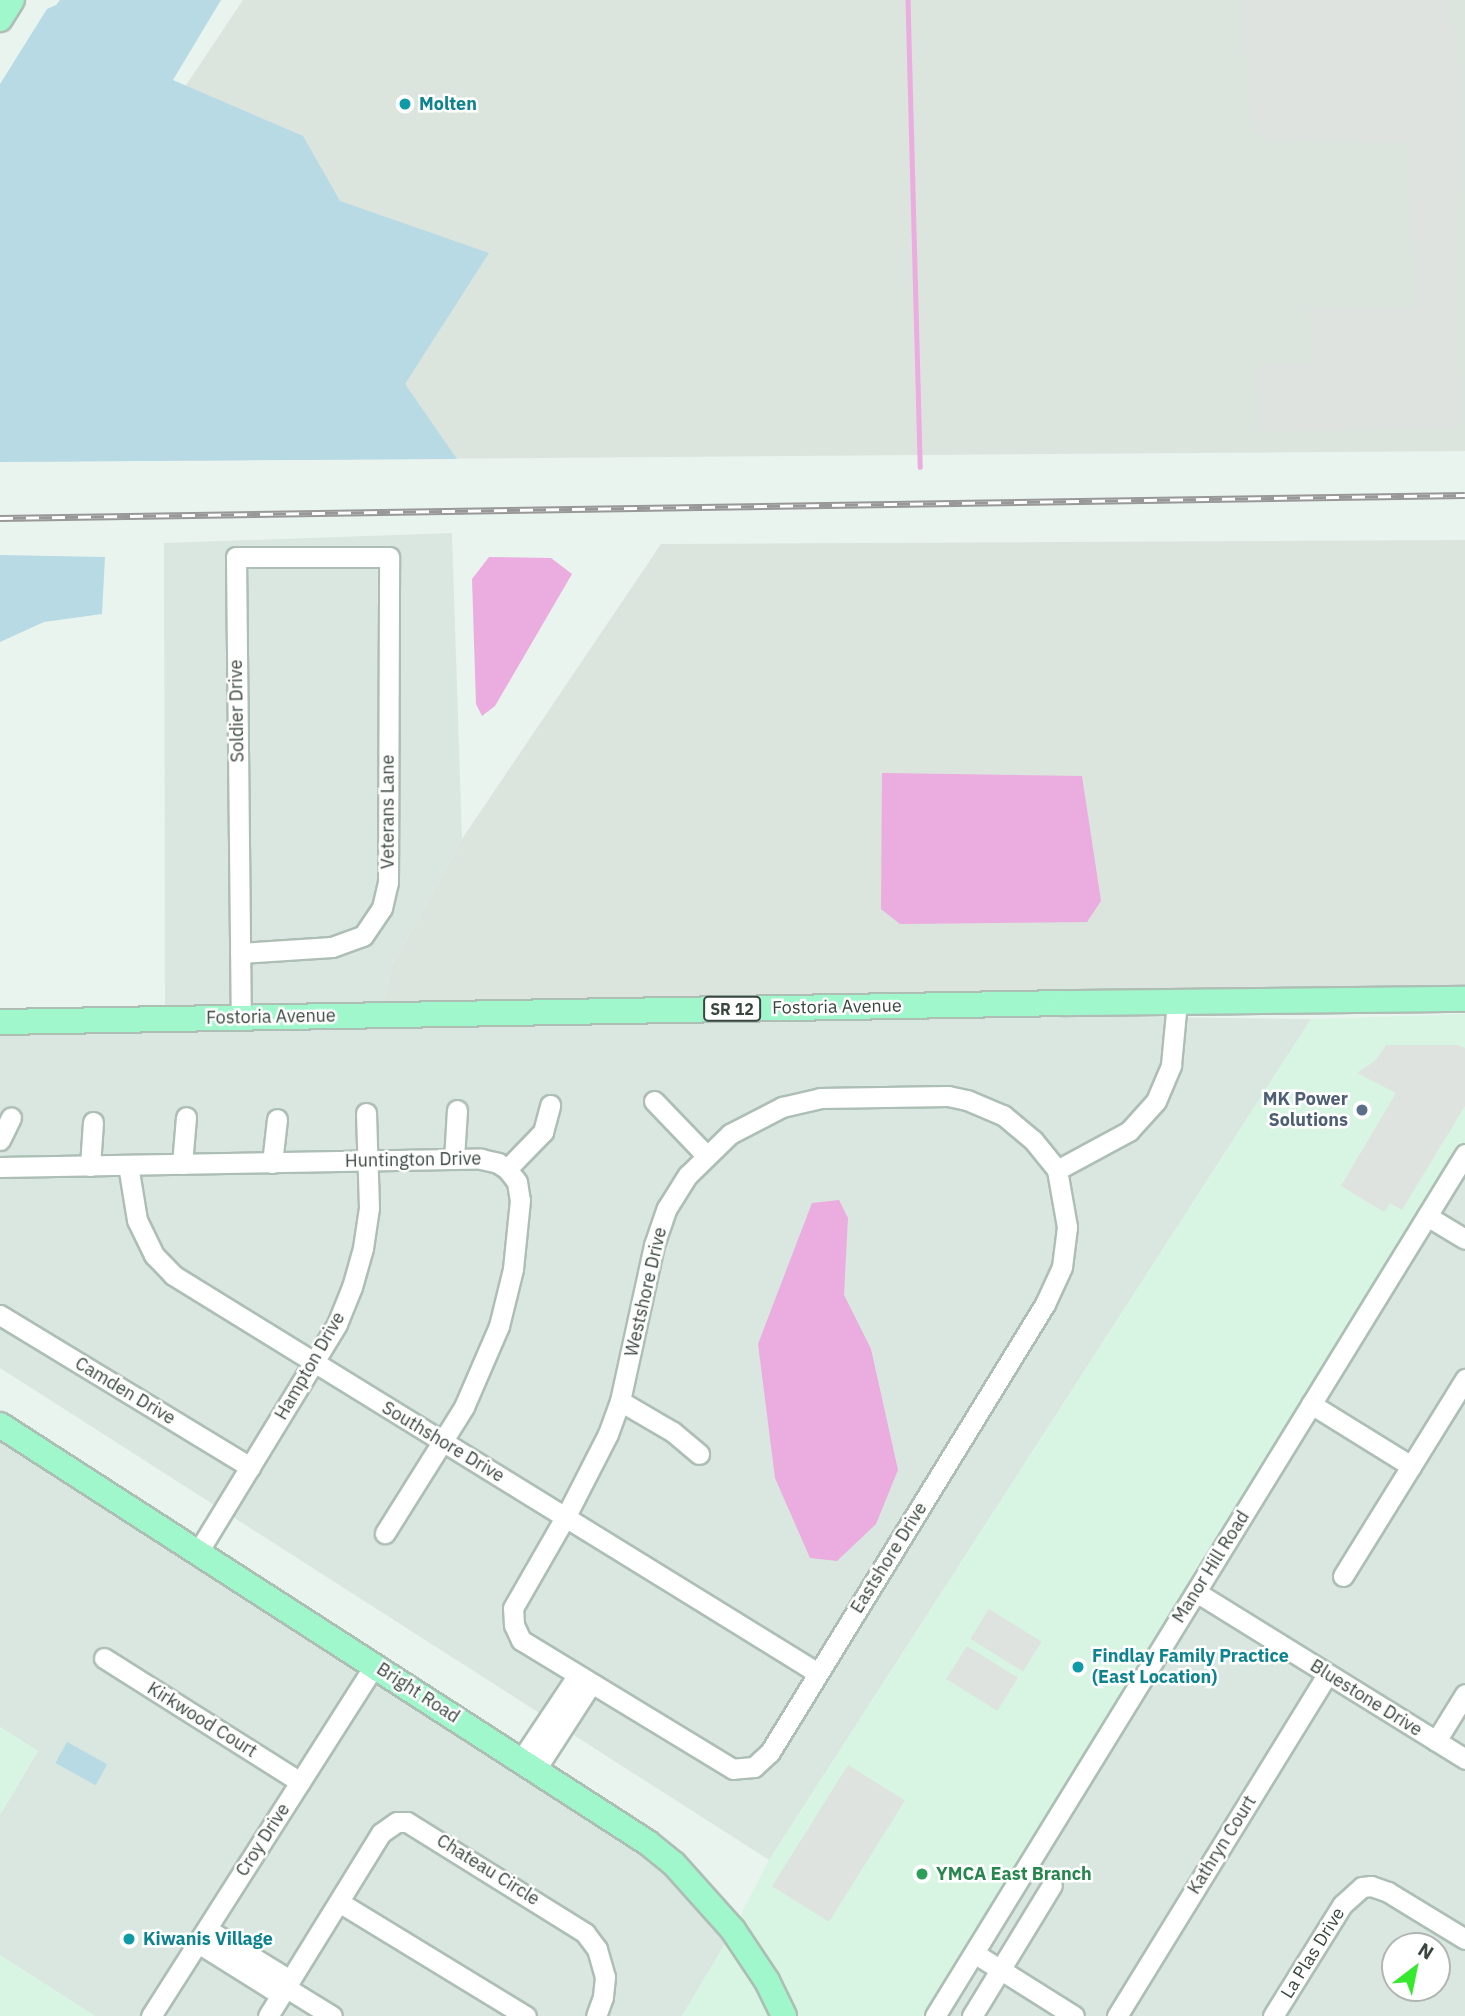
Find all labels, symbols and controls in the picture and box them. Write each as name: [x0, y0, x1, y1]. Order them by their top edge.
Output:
place label: Molten: [419, 93, 477, 115]
marker: Molten: [397, 96, 413, 112]
street label: Soldier Drive: [225, 659, 249, 763]
street label: Veterans Lane: [377, 755, 399, 869]
street label: Fostoria Avenue: [772, 995, 902, 1019]
road number: SR 12: [702, 996, 762, 1021]
street label: Fostoria Avenue: [206, 1005, 336, 1029]
place label: MK Power Solutions: [1263, 1089, 1348, 1132]
marker: MK Power Solutions: [1354, 1102, 1370, 1118]
street label: Huntington Drive: [345, 1148, 481, 1172]
street label: Westshore Drive: [621, 1225, 671, 1359]
street label: Hampton Drive: [270, 1308, 350, 1424]
street label: Camden Drive: [71, 1353, 179, 1429]
street label: Southshore Drive: [378, 1397, 508, 1487]
street label: Eastshore Drive: [846, 1499, 932, 1617]
street label: Manor Hill Road: [1168, 1507, 1254, 1627]
place label: Findlay Family Practice (East Location): [1092, 1646, 1289, 1688]
street label: Bluestone Drive: [1306, 1655, 1426, 1741]
street label: Bright Road: [372, 1658, 464, 1728]
marker: Findlay Family Practice (East Location): [1070, 1659, 1086, 1675]
street label: Kirkwood Court: [143, 1678, 261, 1762]
street label: Kathryn Court: [1183, 1792, 1261, 1898]
street label: Croy Drive: [231, 1799, 295, 1881]
street label: Chateau Circle: [433, 1830, 543, 1910]
place label: YMCA East Branch: [936, 1863, 1092, 1885]
marker: YMCA East Branch: [914, 1866, 930, 1882]
street label: La Plas Drive: [1277, 1904, 1349, 2002]
place label: Kiwanis Village: [143, 1928, 273, 1950]
marker: Kiwanis Village: [121, 1931, 137, 1947]
north arrow: [1381, 1932, 1451, 2002]
text: N: [1414, 1937, 1438, 1965]

